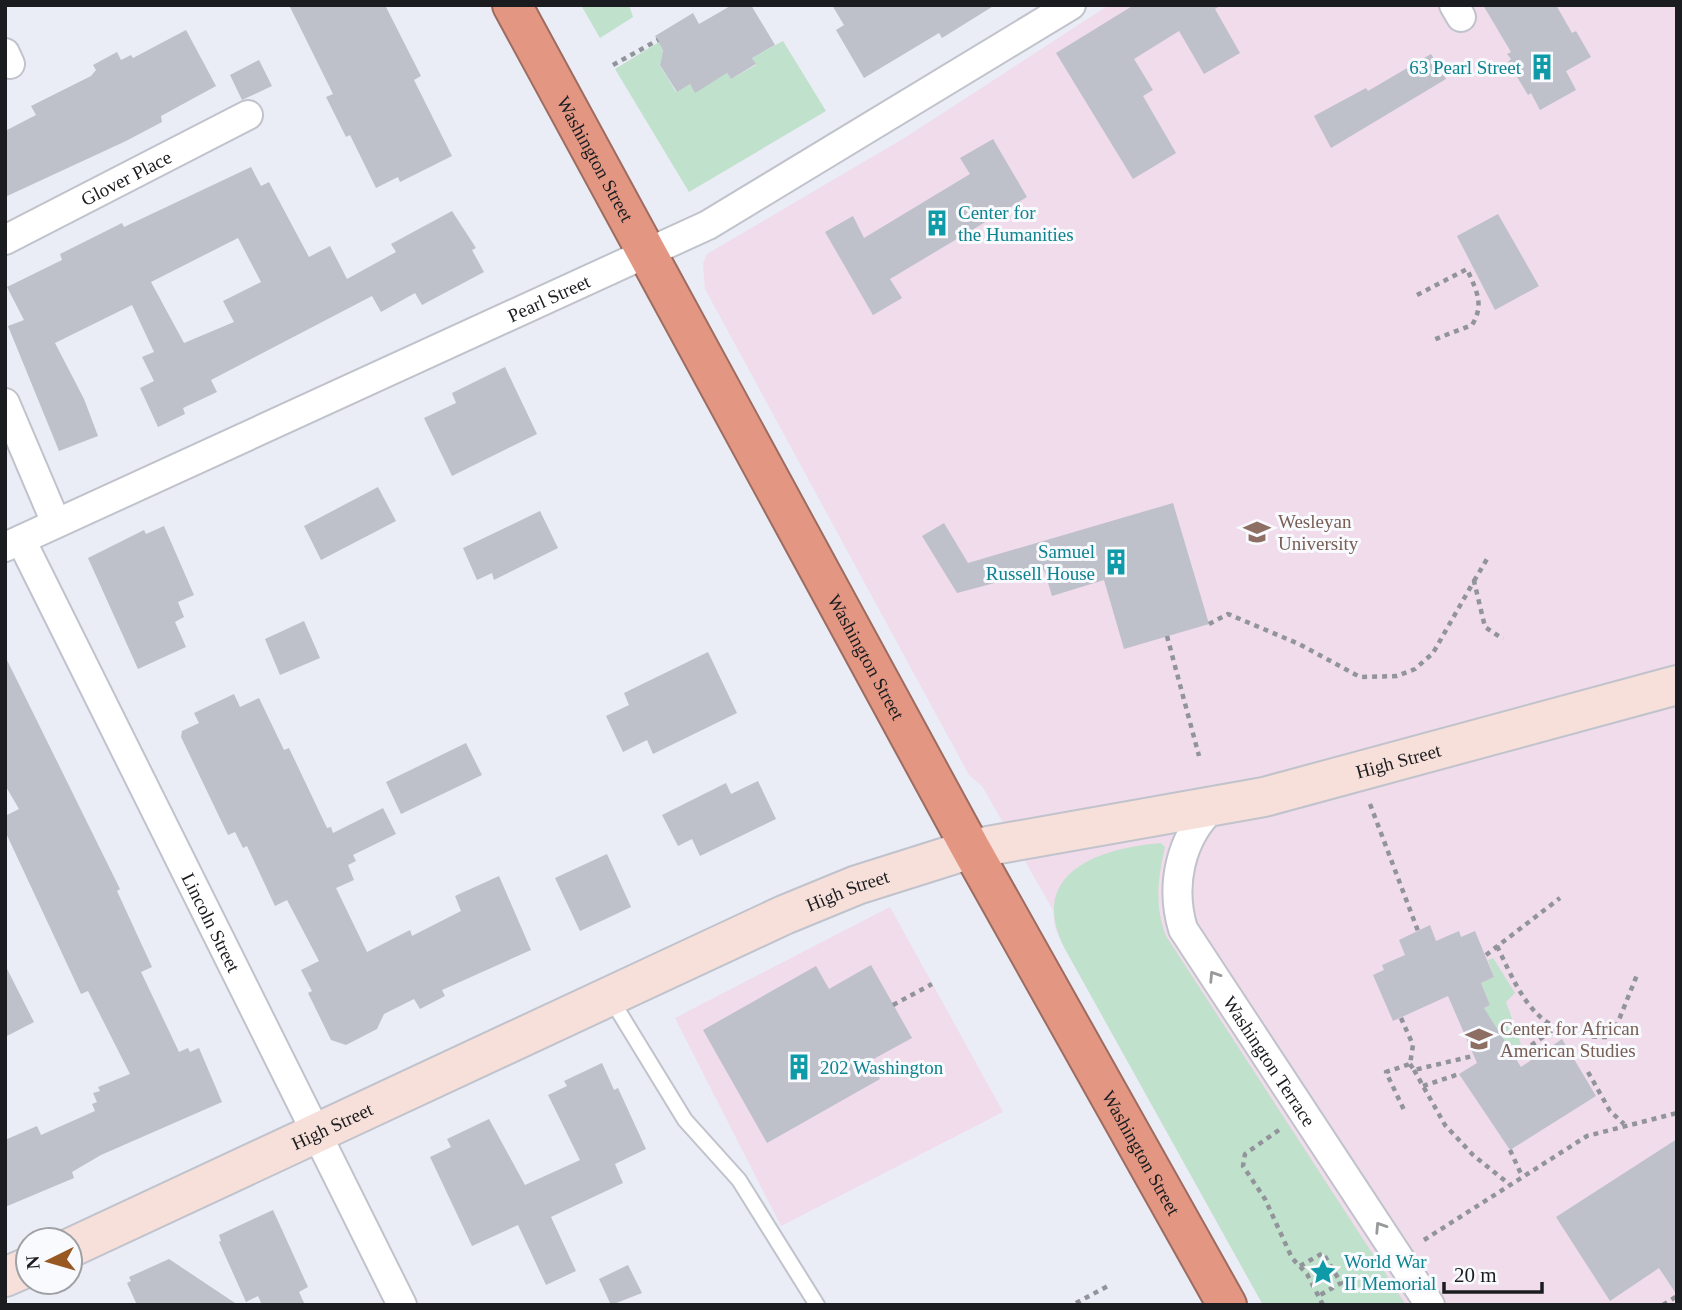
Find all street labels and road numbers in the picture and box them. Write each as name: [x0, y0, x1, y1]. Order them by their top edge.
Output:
street label: Washington Street: [553, 92, 638, 226]
street label: Glover Place: [77, 146, 175, 210]
street label: Pearl Street: [504, 270, 594, 326]
street label: Washington Street: [824, 591, 909, 724]
street label: High Street: [1353, 739, 1444, 782]
street label: High Street: [803, 865, 892, 915]
street label: Lincoln Street: [178, 869, 245, 976]
street label: Washington Terrace: [1219, 992, 1320, 1130]
street label: Washington Street: [1098, 1087, 1185, 1219]
street label: High Street: [288, 1098, 376, 1154]

